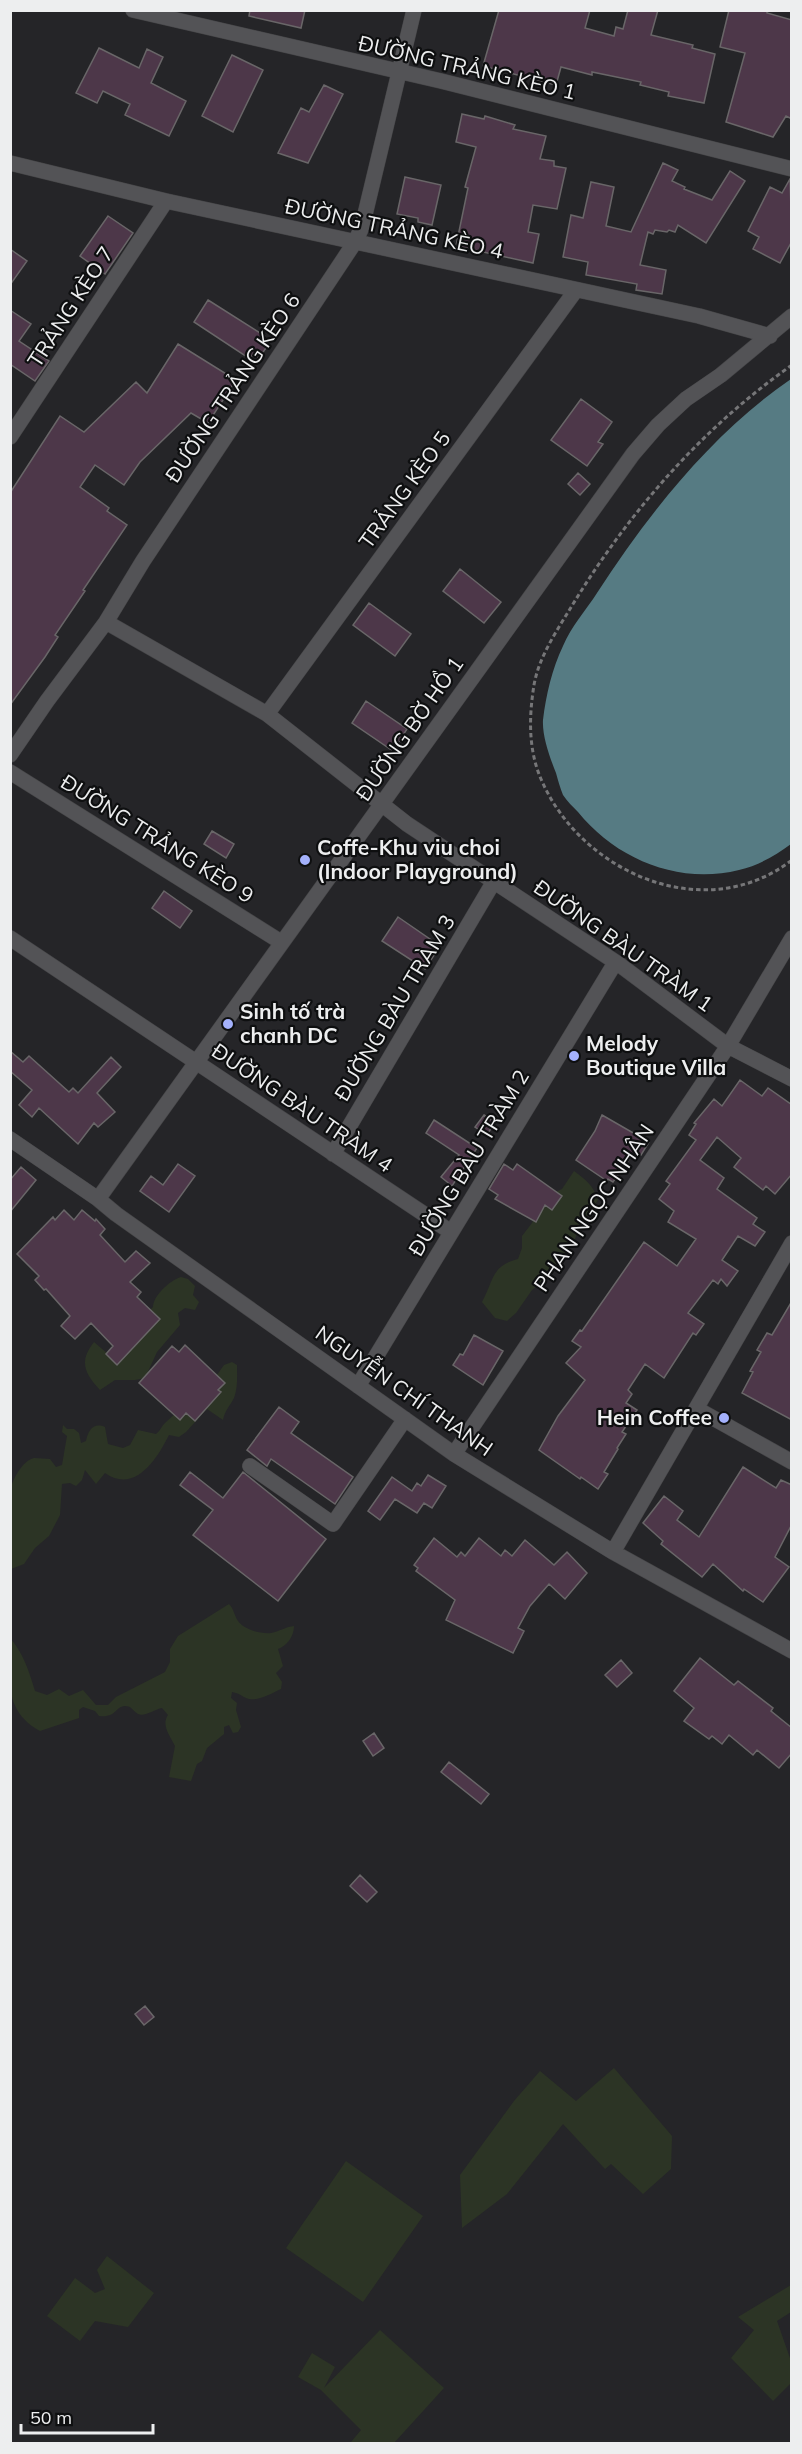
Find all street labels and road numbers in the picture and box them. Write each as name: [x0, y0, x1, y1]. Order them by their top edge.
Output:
street label: ĐƯỜNG TRẢNG KÈO 1: [356, 29, 579, 105]
street label: ĐƯỜNG TRẢNG KÈO 4: [283, 192, 506, 264]
street label: TRẢNG KÈO 7: [21, 241, 119, 372]
street label: ĐƯỜNG TRẢNG KÈO 6: [159, 288, 305, 487]
street label: TRẢNG KÈO 5: [353, 426, 456, 553]
street label: ĐƯỜNG BỜ HỒ 1: [349, 651, 469, 806]
street label: ĐƯỜNG TRẢNG KÈO 9: [56, 768, 259, 908]
street label: ĐƯỜNG BÀU TRÀM 1: [529, 874, 718, 1017]
street label: ĐƯỜNG BÀU TRÀM 3: [328, 910, 460, 1105]
street label: ĐƯỜNG BÀU TRÀM 4: [207, 1037, 398, 1178]
street label: ĐƯỜNG BÀU TRÀM 2: [402, 1065, 534, 1260]
street label: PHAN NGỌC NHÂN: [527, 1119, 659, 1296]
street label: NGUYỄN CHÍ THANH: [311, 1318, 499, 1461]

